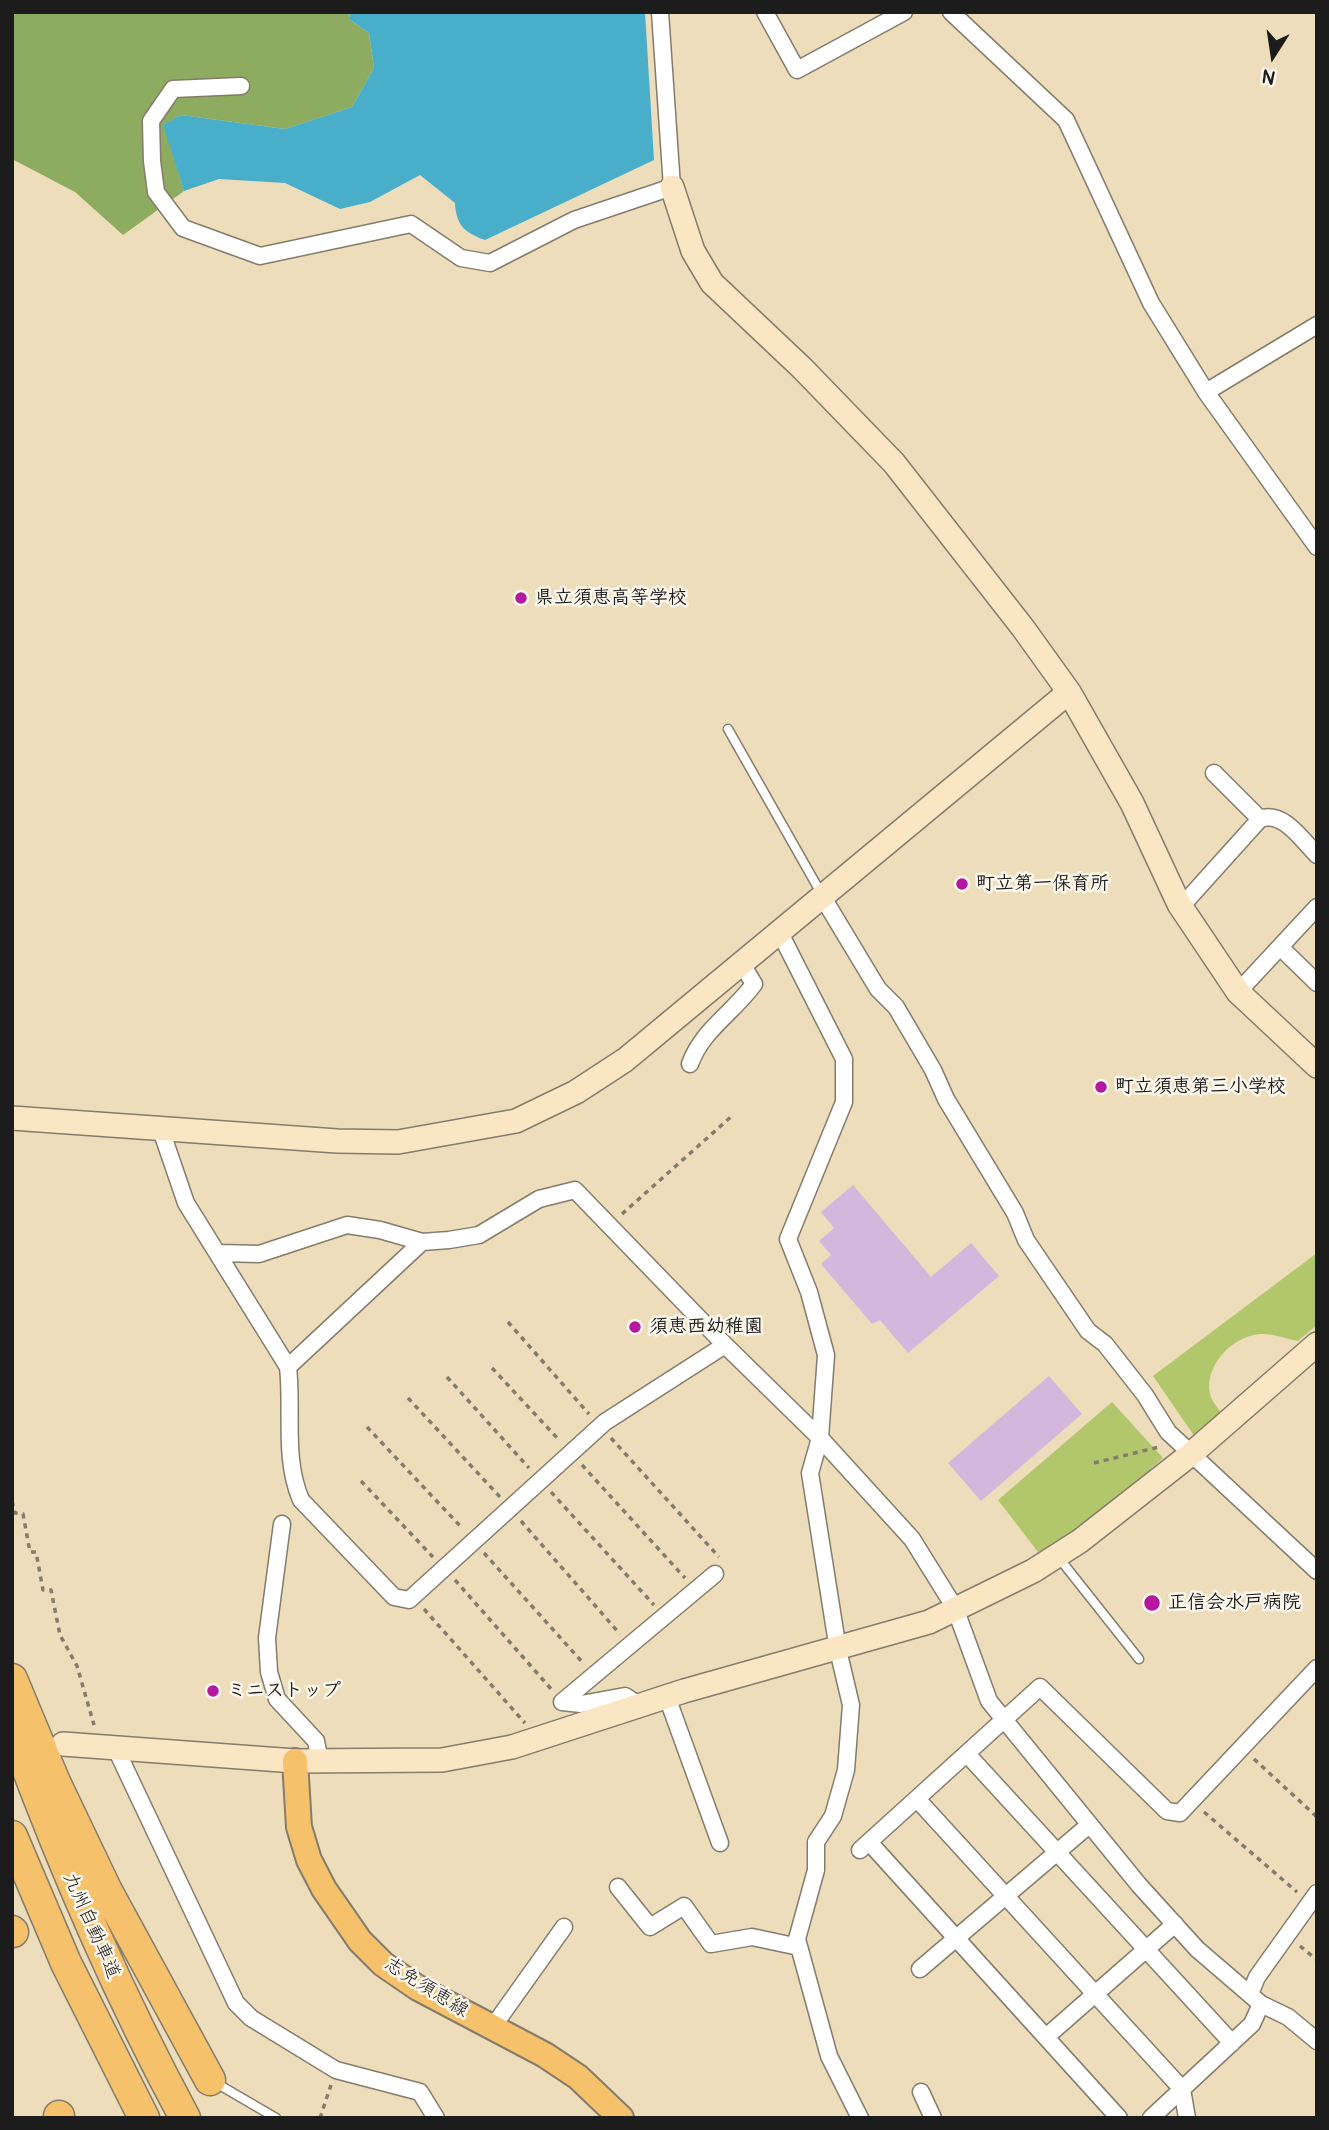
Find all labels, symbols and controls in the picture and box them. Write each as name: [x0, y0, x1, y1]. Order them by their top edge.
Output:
north arrow: [1238, 21, 1308, 91]
text: N: [1260, 63, 1277, 90]
place label: 県立須恵高等学校: [535, 587, 687, 609]
marker: 県立須恵高等学校: [513, 590, 529, 606]
place label: 町立第一保育所: [976, 873, 1109, 895]
marker: 町立第一保育所: [954, 876, 970, 892]
place label: 町立須恵第三小学校: [1115, 1076, 1286, 1098]
marker: 町立須恵第三小学校: [1093, 1079, 1109, 1095]
place label: 須恵西幼稚園: [649, 1316, 763, 1338]
marker: 須恵西幼稚園: [627, 1319, 643, 1335]
place label: 正信会水戸病院: [1168, 1592, 1301, 1614]
marker: 正信会水戸病院: [1142, 1593, 1162, 1613]
place label: ミニストップ: [227, 1680, 341, 1702]
marker: ミニストップ: [205, 1683, 221, 1699]
street label: 九州自動車道: [57, 1869, 125, 1983]
street label: 志免須恵線: [380, 1953, 472, 2023]

